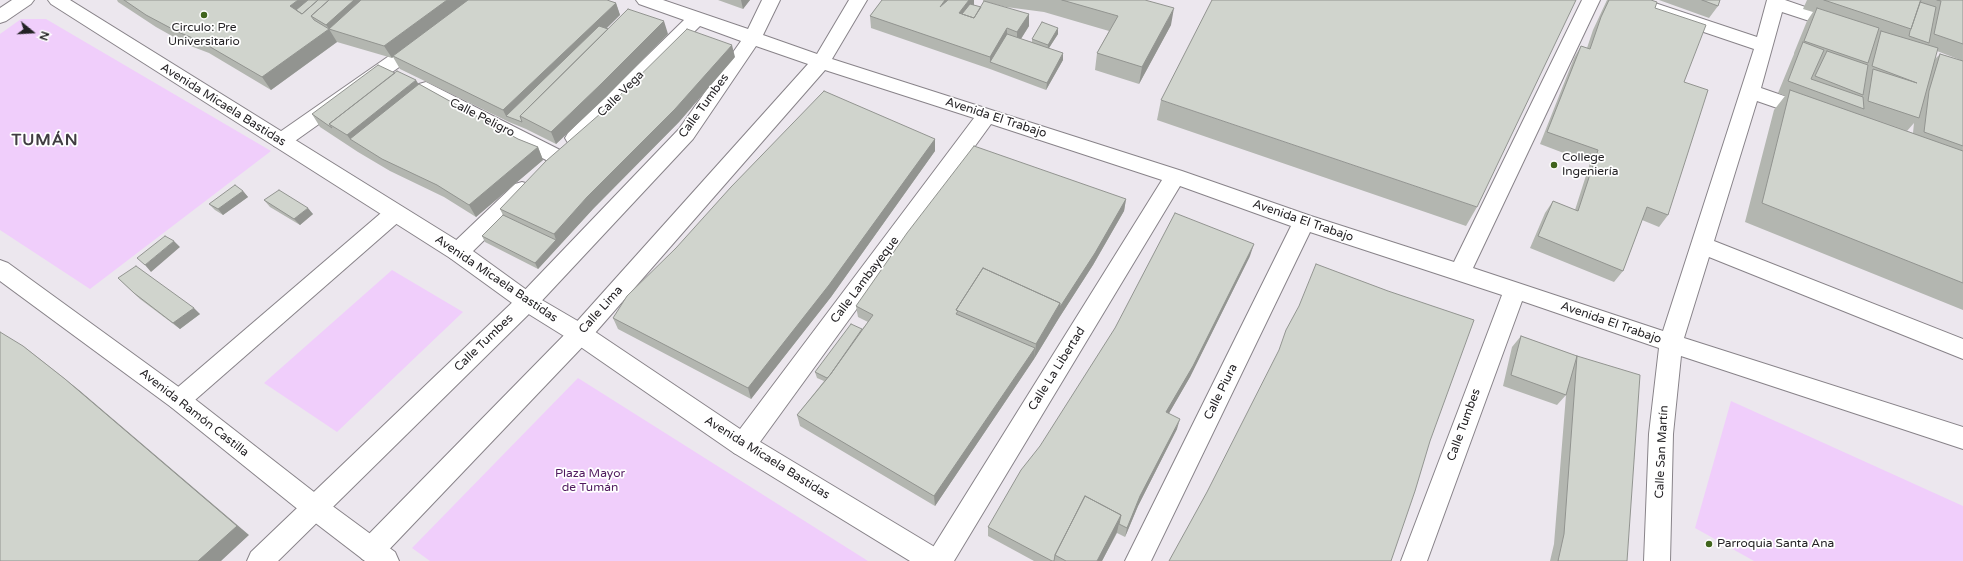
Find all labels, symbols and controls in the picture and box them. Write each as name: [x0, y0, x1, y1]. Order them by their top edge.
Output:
marker: Circulo: Pre Universitario: [199, 10, 209, 20]
north arrow: [12, 12, 52, 52]
place label: Circulo: Pre Universitario: [168, 21, 240, 49]
text: N: [36, 30, 51, 42]
street label: Avenida Micaela Bastidas: [158, 60, 288, 150]
street label: Calle Vega: [595, 68, 647, 120]
street label: Calle Tumbes: [676, 71, 732, 141]
street label: Calle Peligro: [447, 95, 517, 141]
street label: Avenida El Trabajo: [944, 95, 1048, 141]
district label: TUMÁN: [11, 131, 79, 151]
place label: College Ingeniería: [1562, 151, 1618, 179]
marker: College Ingeniería: [1549, 160, 1559, 170]
street label: Avenida El Trabajo: [1251, 197, 1355, 245]
street label: Avenida Micaela Bastidas: [432, 232, 560, 326]
street label: Calle Lambayeque: [828, 234, 902, 326]
street label: Calle Lima: [576, 283, 626, 337]
street label: Avenida El Trabajo: [1559, 299, 1663, 347]
street label: Calle Tumbes: [452, 311, 516, 375]
street label: Calle La Libertad: [1026, 325, 1088, 413]
street label: Calle Piura: [1201, 362, 1241, 422]
street label: Avenida Ramón Castilla: [137, 366, 251, 460]
street label: Calle Tumbes: [1444, 387, 1484, 463]
street label: Calle San Martín: [1652, 405, 1672, 499]
street label: Avenida Micaela Bastidas: [702, 413, 832, 503]
park label: Plaza Mayor de Tumán: [555, 467, 625, 495]
place label: Parroquia Santa Ana: [1717, 537, 1834, 551]
marker: Parroquia Santa Ana: [1704, 539, 1714, 549]

